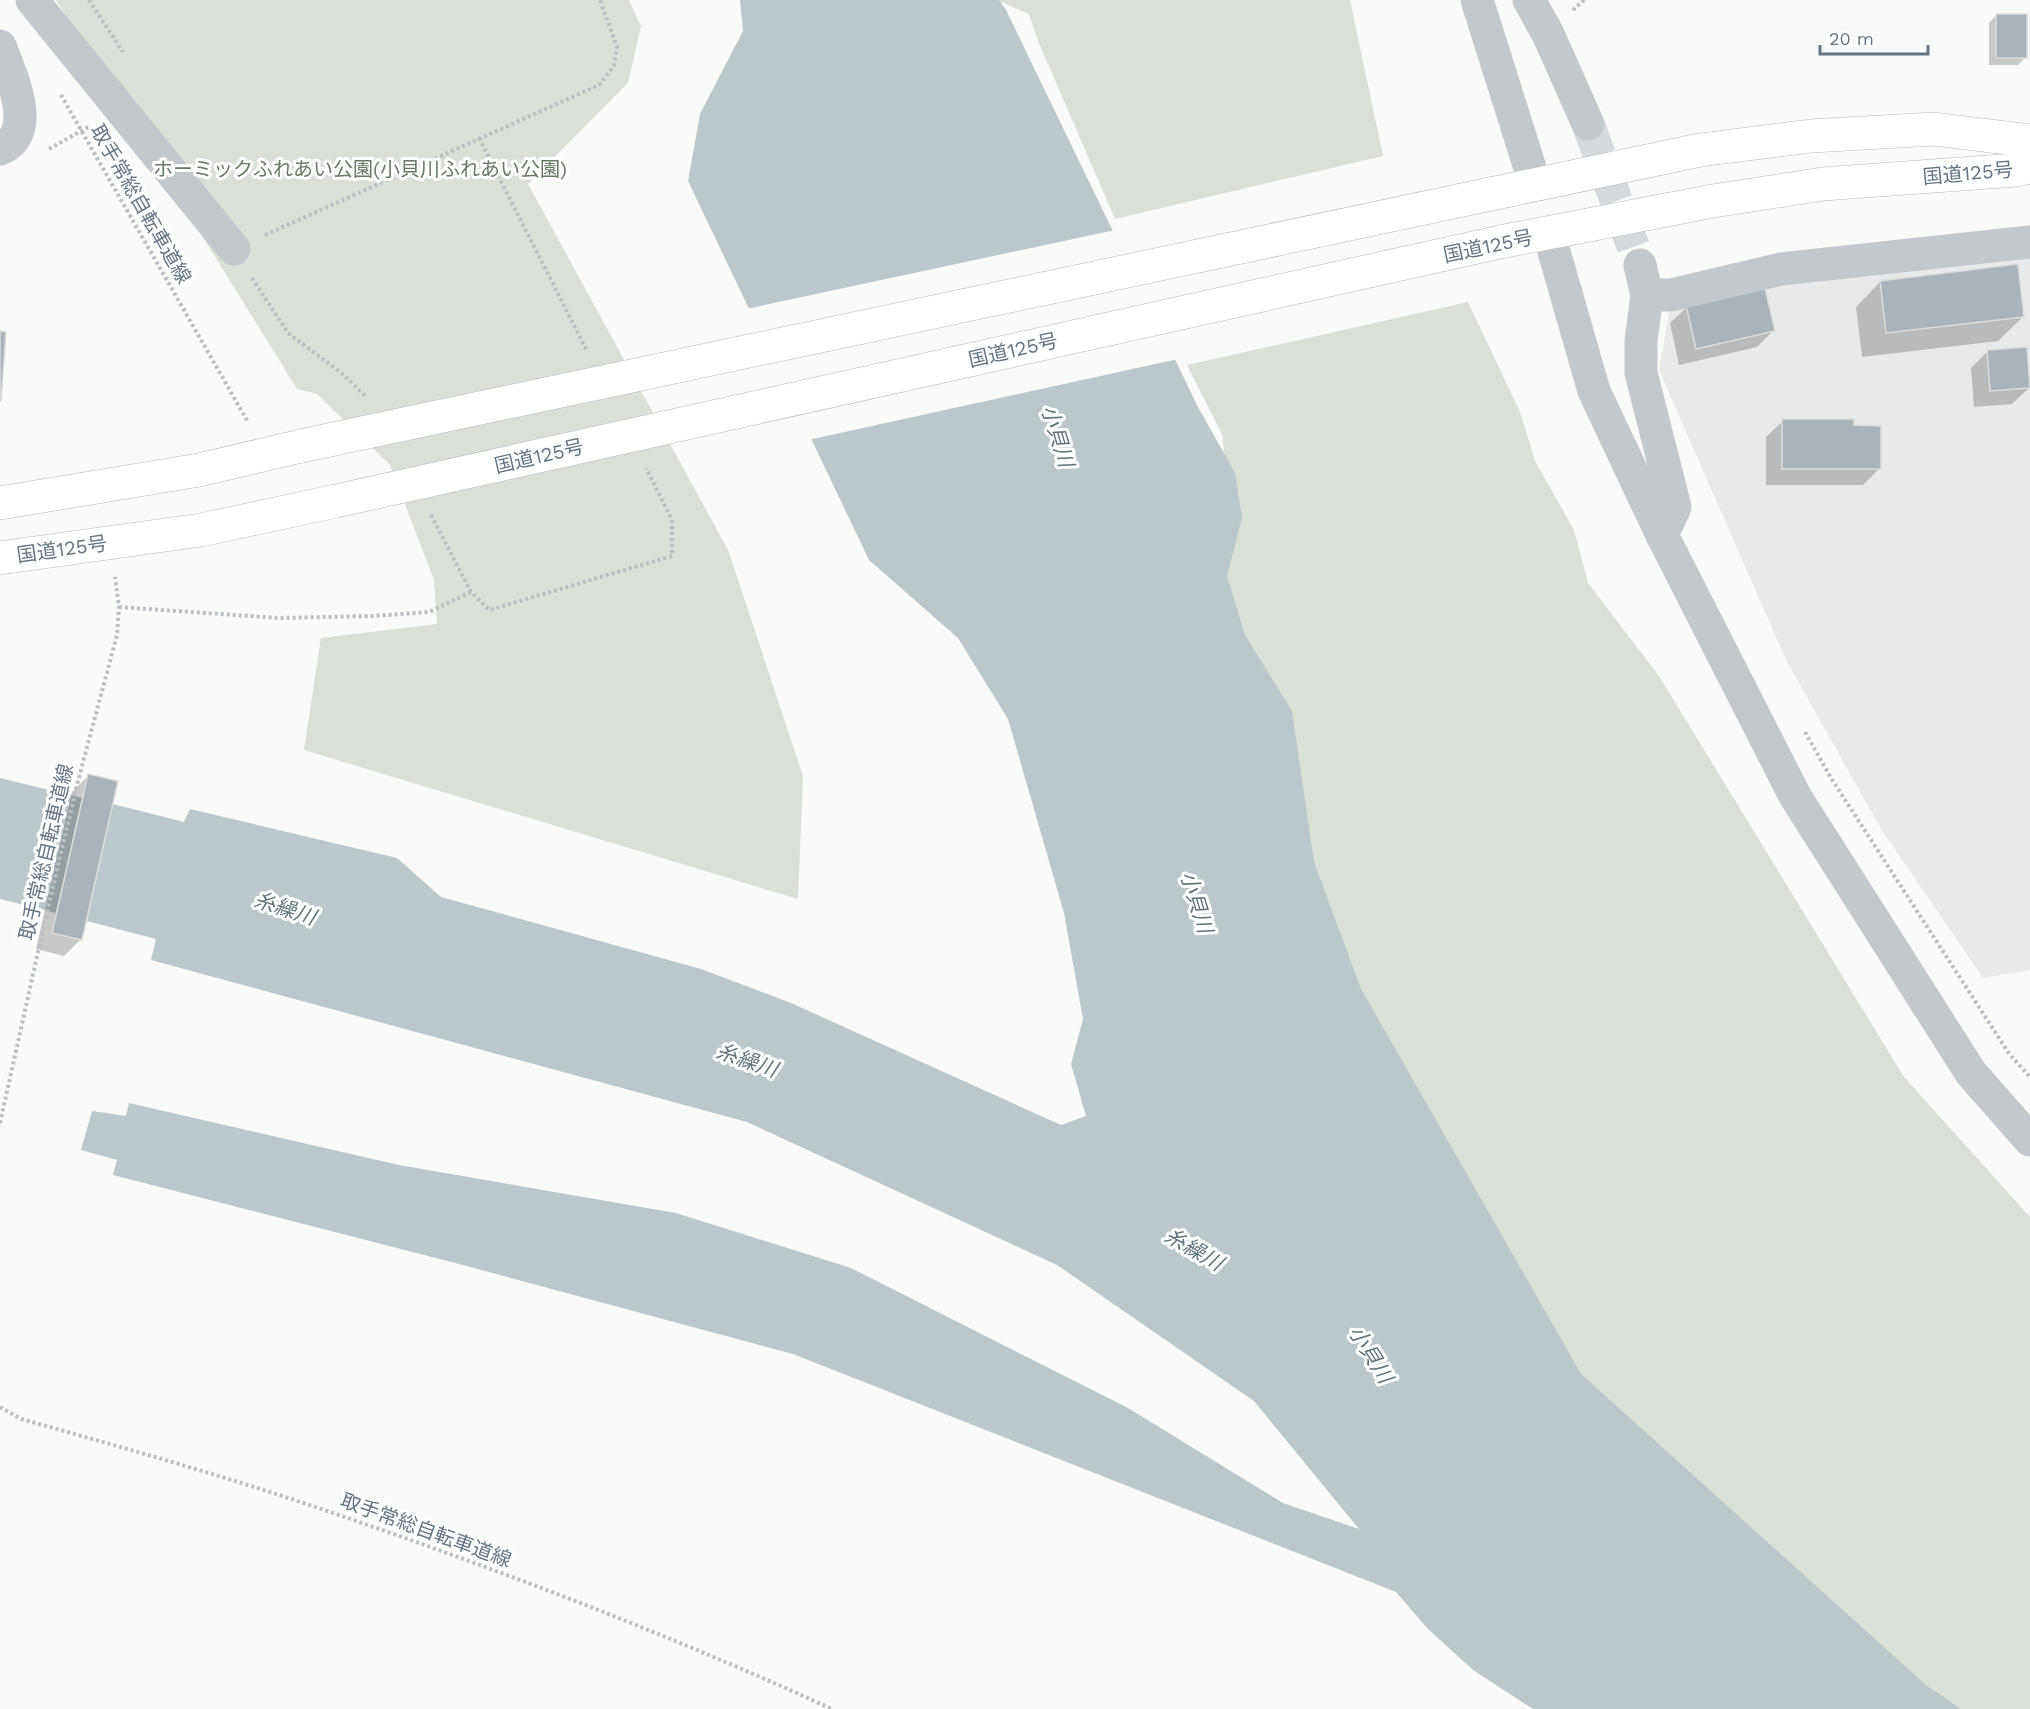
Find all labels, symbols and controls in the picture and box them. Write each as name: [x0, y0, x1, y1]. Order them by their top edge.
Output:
scale bar: [1820, 18, 1928, 56]
text: 20 m: [1829, 28, 1874, 49]
street label: 取手常総自転車道線: [86, 120, 196, 288]
park label: ホーミックふれあい公園(小貝川ふれあい公園): [153, 157, 567, 181]
street label: 国道125号: [1922, 157, 2014, 189]
street label: 国道125号: [1441, 225, 1535, 267]
street label: 国道125号: [966, 328, 1060, 372]
water label: 小貝川: [1037, 402, 1080, 472]
street label: 国道125号: [492, 434, 586, 478]
street label: 国道125号: [15, 531, 109, 567]
street label: 取手常総自転車道線: [14, 762, 78, 942]
water label: 小貝川: [1176, 868, 1219, 938]
water label: 糸繰川: [251, 886, 321, 930]
water label: 糸繰川: [713, 1038, 783, 1083]
water label: 糸繰川: [1160, 1222, 1229, 1277]
water label: 小貝川: [1344, 1321, 1399, 1389]
street label: 取手常総自転車道線: [337, 1488, 515, 1572]

